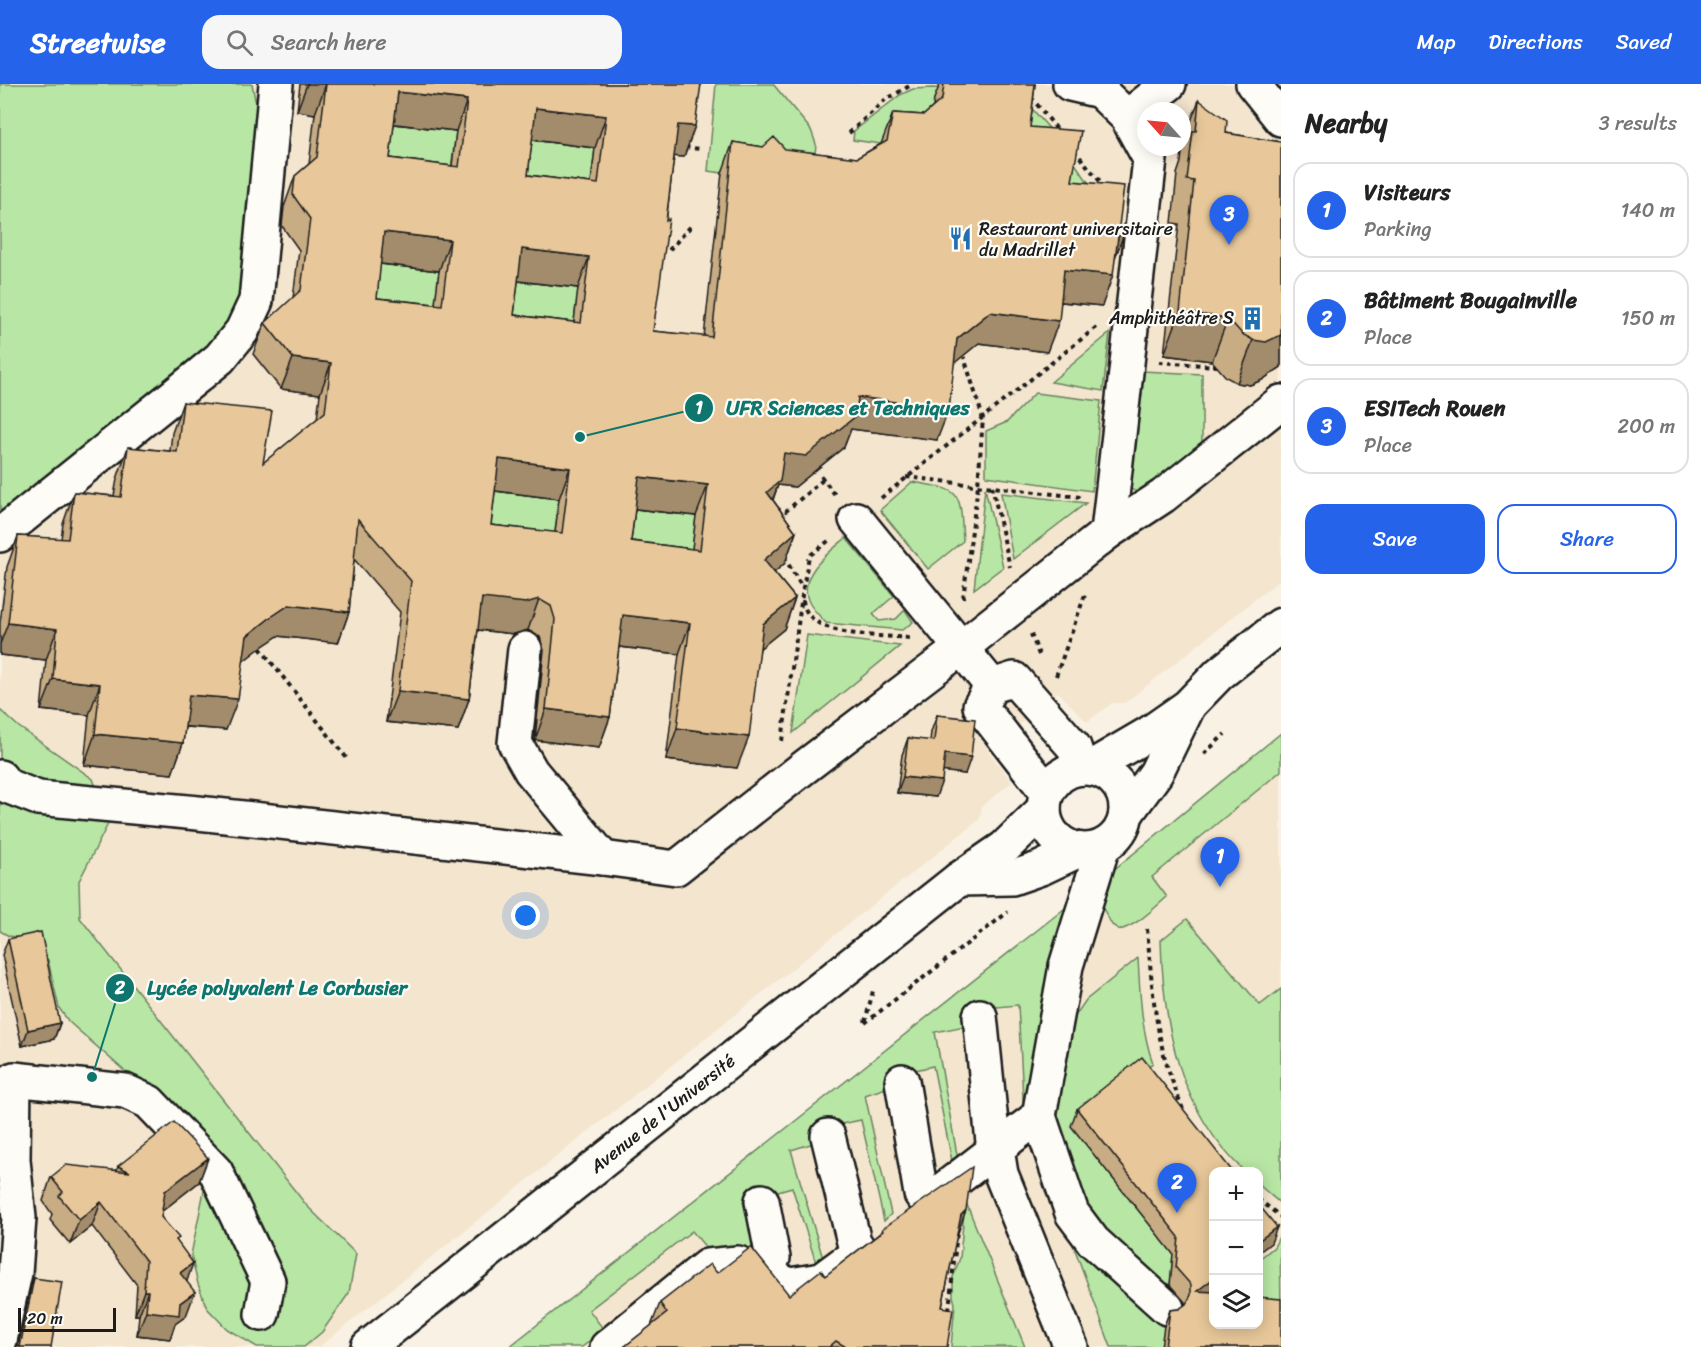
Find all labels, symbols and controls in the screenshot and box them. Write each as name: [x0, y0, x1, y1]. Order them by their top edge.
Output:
search box: [202, 15, 622, 69]
text: Streetwise: [30, 18, 166, 67]
text: Search here: [271, 23, 387, 62]
text: Map: [1417, 23, 1455, 61]
text: Directions: [1488, 23, 1583, 61]
text: Saved: [1616, 23, 1671, 61]
icon: search: [223, 26, 256, 59]
text: Nearby: [1305, 100, 1387, 146]
north arrow: [1137, 102, 1191, 156]
text: 3 results: [1599, 106, 1677, 141]
text: Visiteurs: [1364, 173, 1450, 212]
text: 1: [1322, 193, 1331, 228]
text: 140 m: [1621, 193, 1675, 228]
pin: 3: [1210, 196, 1248, 245]
text: Parking: [1364, 212, 1431, 247]
place label: Restaurant universitaire du Madrillet: [979, 213, 1173, 266]
restaurant icon: Restaurant universitaire du Madrillet: [948, 226, 974, 252]
text: Bâtiment Bougainville: [1364, 281, 1577, 320]
text: 2: [1321, 301, 1332, 336]
text: 150 m: [1621, 301, 1675, 336]
place label: Amphithéâtre S: [1108, 302, 1234, 334]
building icon: Amphithéâtre S: [1239, 305, 1265, 331]
text: Place: [1364, 320, 1412, 355]
callout: UFR Sciences et Techniques: [684, 389, 983, 427]
text: ESITech Rouen: [1364, 389, 1505, 428]
text: UFR Sciences et Techniques: [726, 391, 970, 426]
text: 1: [695, 392, 703, 424]
text: 3: [1321, 409, 1332, 444]
text: 200 m: [1618, 409, 1675, 444]
text: Place: [1364, 428, 1412, 463]
button: Save: [1305, 504, 1485, 574]
button: Share: [1497, 504, 1677, 574]
pin: 1: [1200, 838, 1240, 887]
your location: [511, 901, 540, 930]
callout: Lycée polyvalent Le Corbusier: [105, 969, 419, 1007]
text: Lycée polyvalent Le Corbusier: [147, 971, 409, 1006]
text: 2: [114, 972, 126, 1004]
street label: Avenue de l'Université: [582, 1046, 743, 1182]
pin: 2: [1158, 1164, 1196, 1213]
map controls: [1209, 1167, 1263, 1329]
button: +: [1209, 1167, 1263, 1221]
button: −: [1209, 1221, 1263, 1275]
button: layers: [1209, 1275, 1263, 1329]
text: 20 m: [27, 1304, 63, 1333]
scale bar: [18, 1305, 116, 1332]

